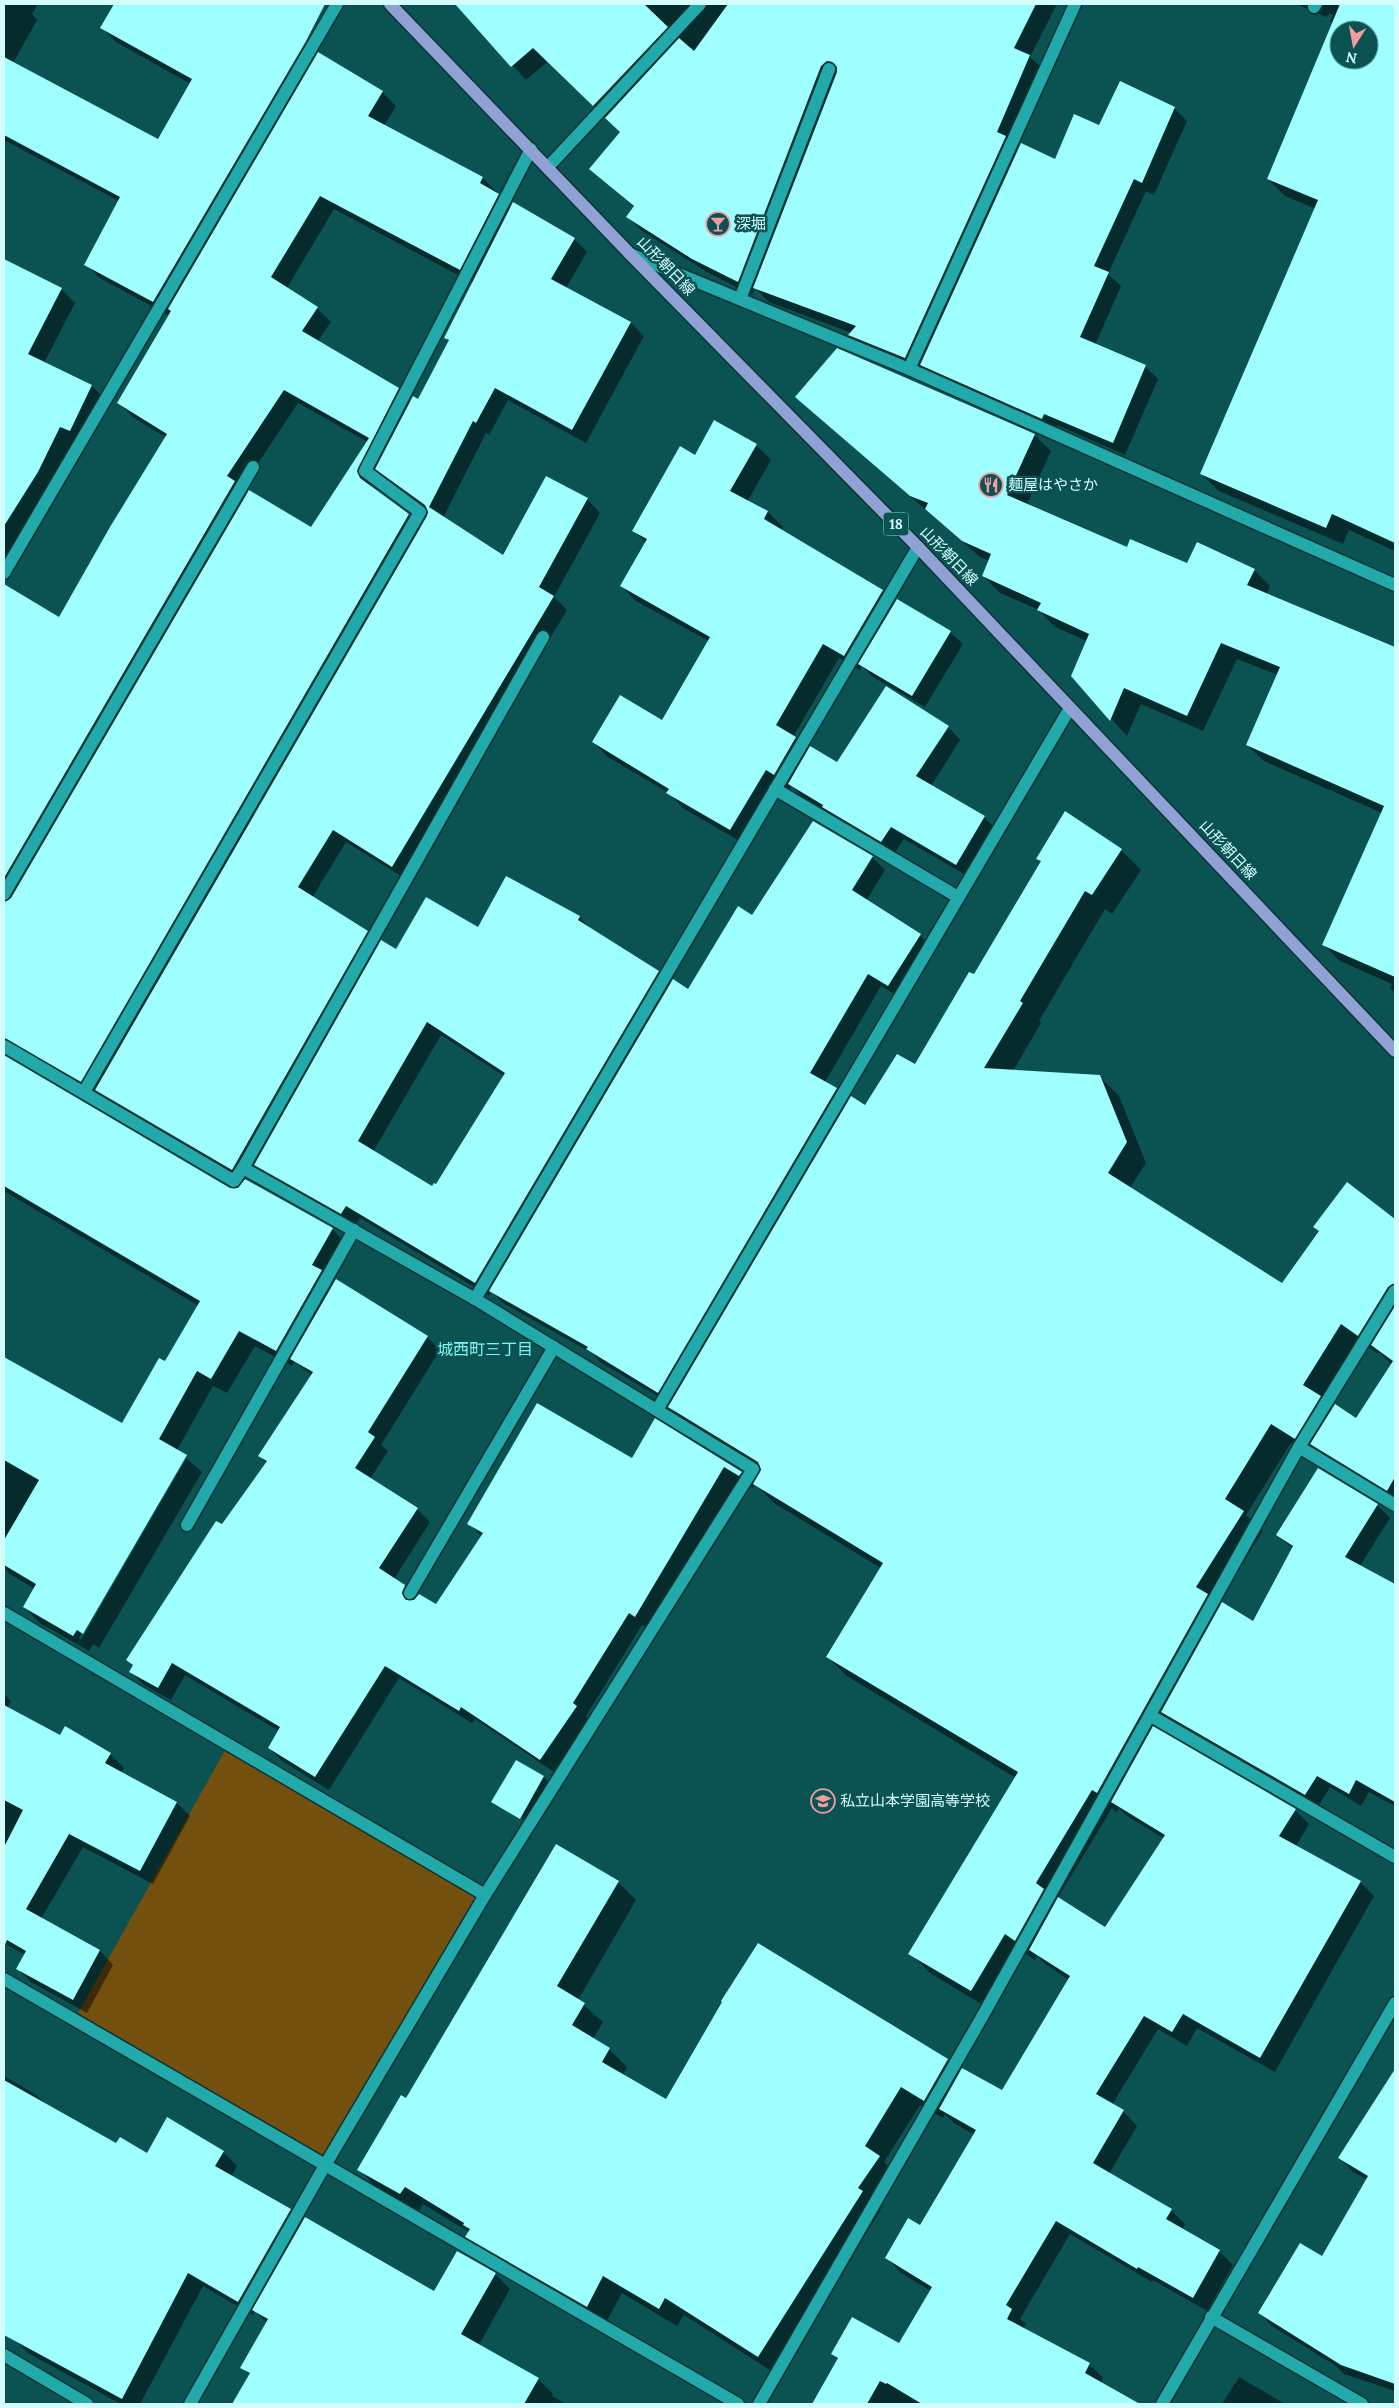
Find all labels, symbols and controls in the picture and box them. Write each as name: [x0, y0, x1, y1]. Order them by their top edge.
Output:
north arrow: [1329, 20, 1379, 70]
text: N: [1344, 48, 1359, 68]
bar icon: 深堀: [705, 211, 731, 237]
place label: 深堀: [736, 214, 766, 233]
street label: 山形朝日線: [633, 232, 699, 299]
restaurant icon: 麺屋はやさか: [978, 472, 1004, 498]
place label: 麺屋はやさか: [1008, 475, 1098, 494]
road number: 18: [884, 512, 908, 536]
street label: 山形朝日線: [916, 522, 982, 589]
street label: 山形朝日線: [1196, 816, 1261, 884]
district label: 城西町三丁目: [437, 1339, 533, 1359]
school or university icon: 私立山本学園高等学校: [810, 1788, 836, 1814]
place label: 私立山本学園高等学校: [840, 1791, 990, 1810]

